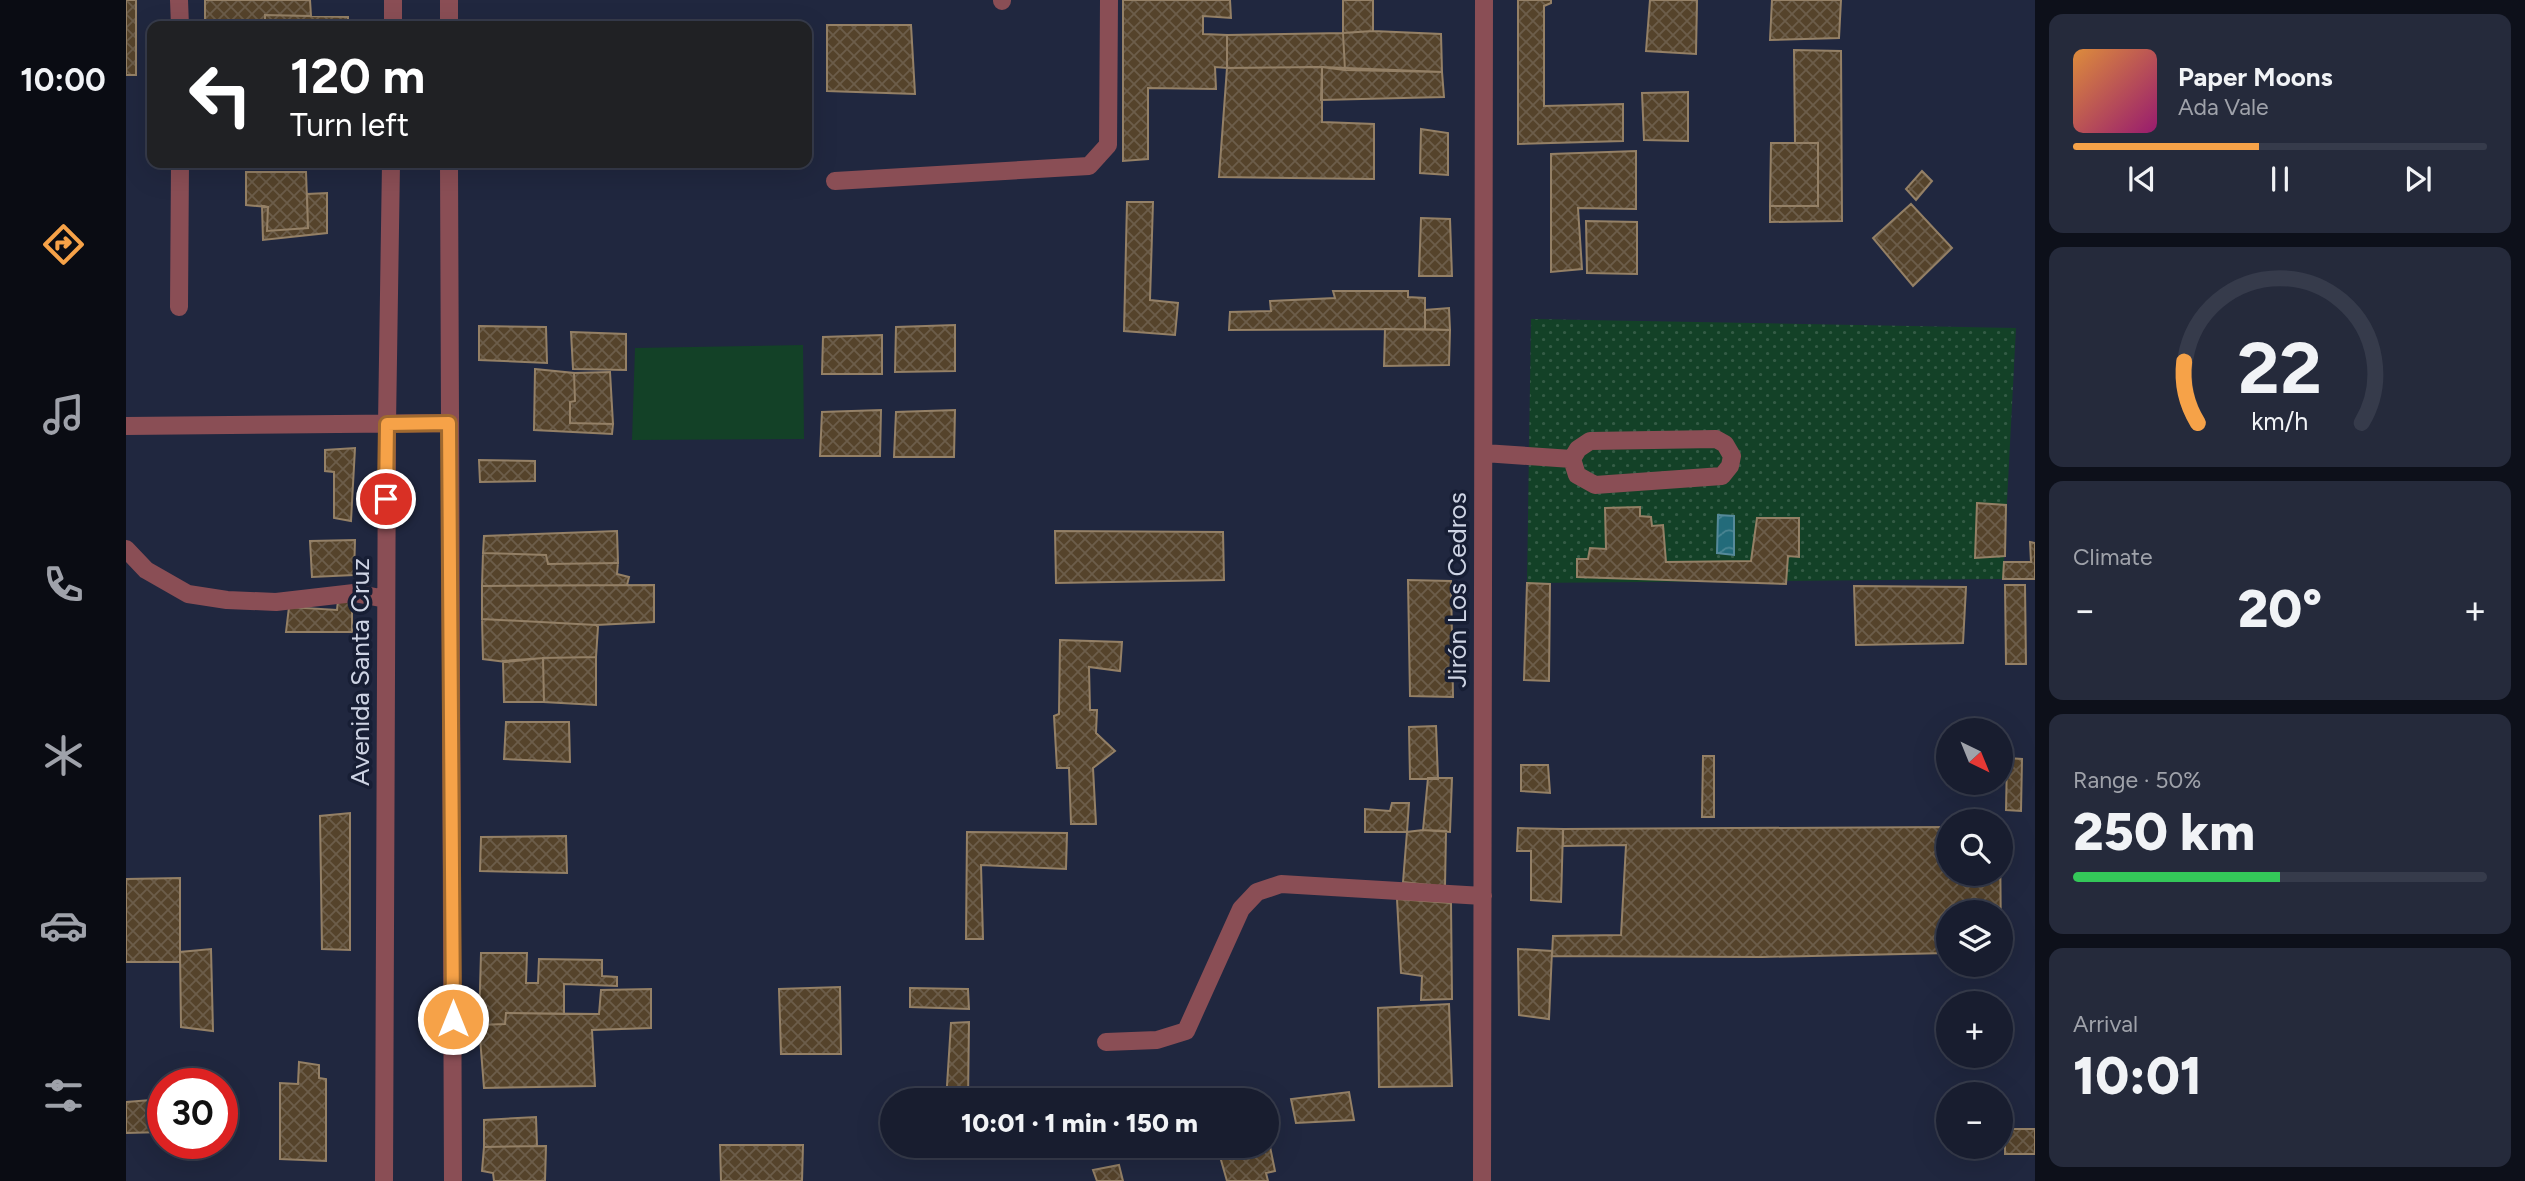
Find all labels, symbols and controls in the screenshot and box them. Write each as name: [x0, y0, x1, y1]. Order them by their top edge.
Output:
text: 120 m: [290, 46, 425, 105]
icon: left: [175, 49, 266, 140]
text: 10:00: [20, 61, 106, 99]
text: Paper Moons: [2178, 61, 2333, 93]
text: Ada Vale: [2178, 93, 2269, 121]
text: Turn left: [290, 106, 409, 144]
icon: previous: [2123, 160, 2161, 198]
icon: pause: [2261, 160, 2299, 198]
icon: next: [2399, 160, 2437, 198]
icon: directions: [39, 220, 88, 269]
text: 22: [2238, 325, 2322, 412]
icon: music: [39, 390, 88, 439]
text: km/h: [2251, 406, 2309, 436]
pin: [356, 469, 416, 529]
icon: arrive: [367, 480, 405, 518]
street label: Jirón Los Cedros: [1441, 492, 1473, 688]
text: Climate: [2073, 543, 2152, 571]
street label: Avenida Santa Cruz: [344, 558, 376, 786]
icon: phone: [39, 560, 88, 609]
text: 20°: [2238, 578, 2322, 640]
text: −: [2073, 587, 2097, 633]
text: +: [2463, 587, 2487, 633]
north arrow: [1936, 718, 2012, 794]
map controls: [1936, 718, 2013, 1159]
icon: climate: [39, 731, 88, 780]
text: Range · 50%: [2073, 766, 2201, 794]
text: 250 km: [2073, 801, 2255, 863]
button: search: [1936, 809, 2013, 886]
button: layers: [1936, 900, 2013, 977]
icon: car: [39, 901, 88, 950]
position arrow: [416, 982, 490, 1056]
button: +: [1936, 991, 2013, 1068]
text: Arrival: [2073, 1010, 2138, 1038]
text: 10:01: [2073, 1045, 2202, 1107]
speed limit sign: 30: [147, 1068, 238, 1159]
icon: filters: [39, 1071, 88, 1120]
button: −: [1936, 1082, 2013, 1159]
text: 10:01 · 1 min · 150 m: [961, 1107, 1198, 1139]

